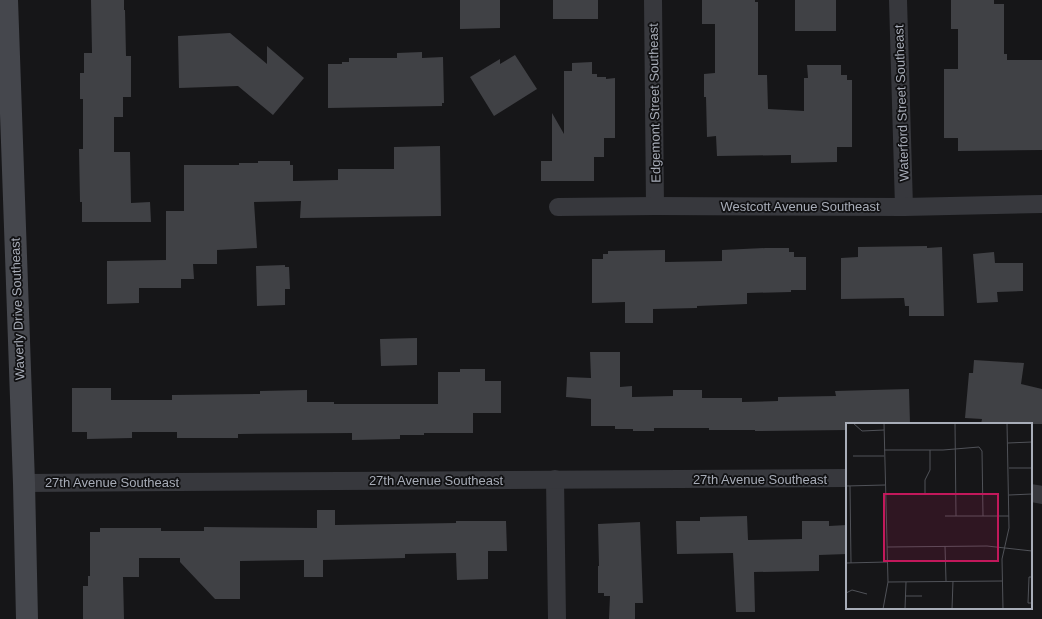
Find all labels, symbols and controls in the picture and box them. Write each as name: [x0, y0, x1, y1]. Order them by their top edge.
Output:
street label: Edgemont Street Southeast: [646, 23, 663, 183]
street label: Waterford Street Southeast: [891, 24, 912, 182]
street label: Westcott Avenue Southeast: [720, 199, 880, 214]
street label: Waverly Drive Southeast: [8, 237, 27, 380]
inset map: [846, 423, 1032, 609]
street label: 27th Avenue Southeast: [693, 472, 827, 487]
street label: 27th Avenue Southeast: [369, 473, 503, 488]
street label: 27th Avenue Southeast: [45, 475, 179, 490]

